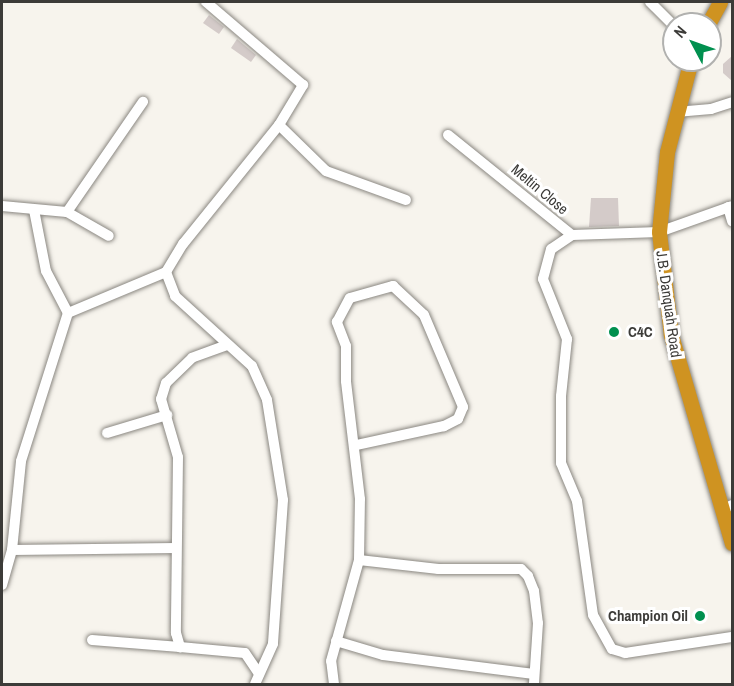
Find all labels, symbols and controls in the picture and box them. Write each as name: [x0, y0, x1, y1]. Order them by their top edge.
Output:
north arrow: [662, 12, 722, 72]
text: N: [669, 21, 691, 42]
street label: Meltin Close: [508, 160, 572, 218]
street label: J.B. Danquah Road: [653, 250, 685, 358]
marker: C4C: [605, 323, 623, 341]
place label: C4C: [628, 323, 653, 341]
place label: Champion Oil: [608, 607, 688, 625]
marker: Champion Oil: [693, 609, 707, 623]

